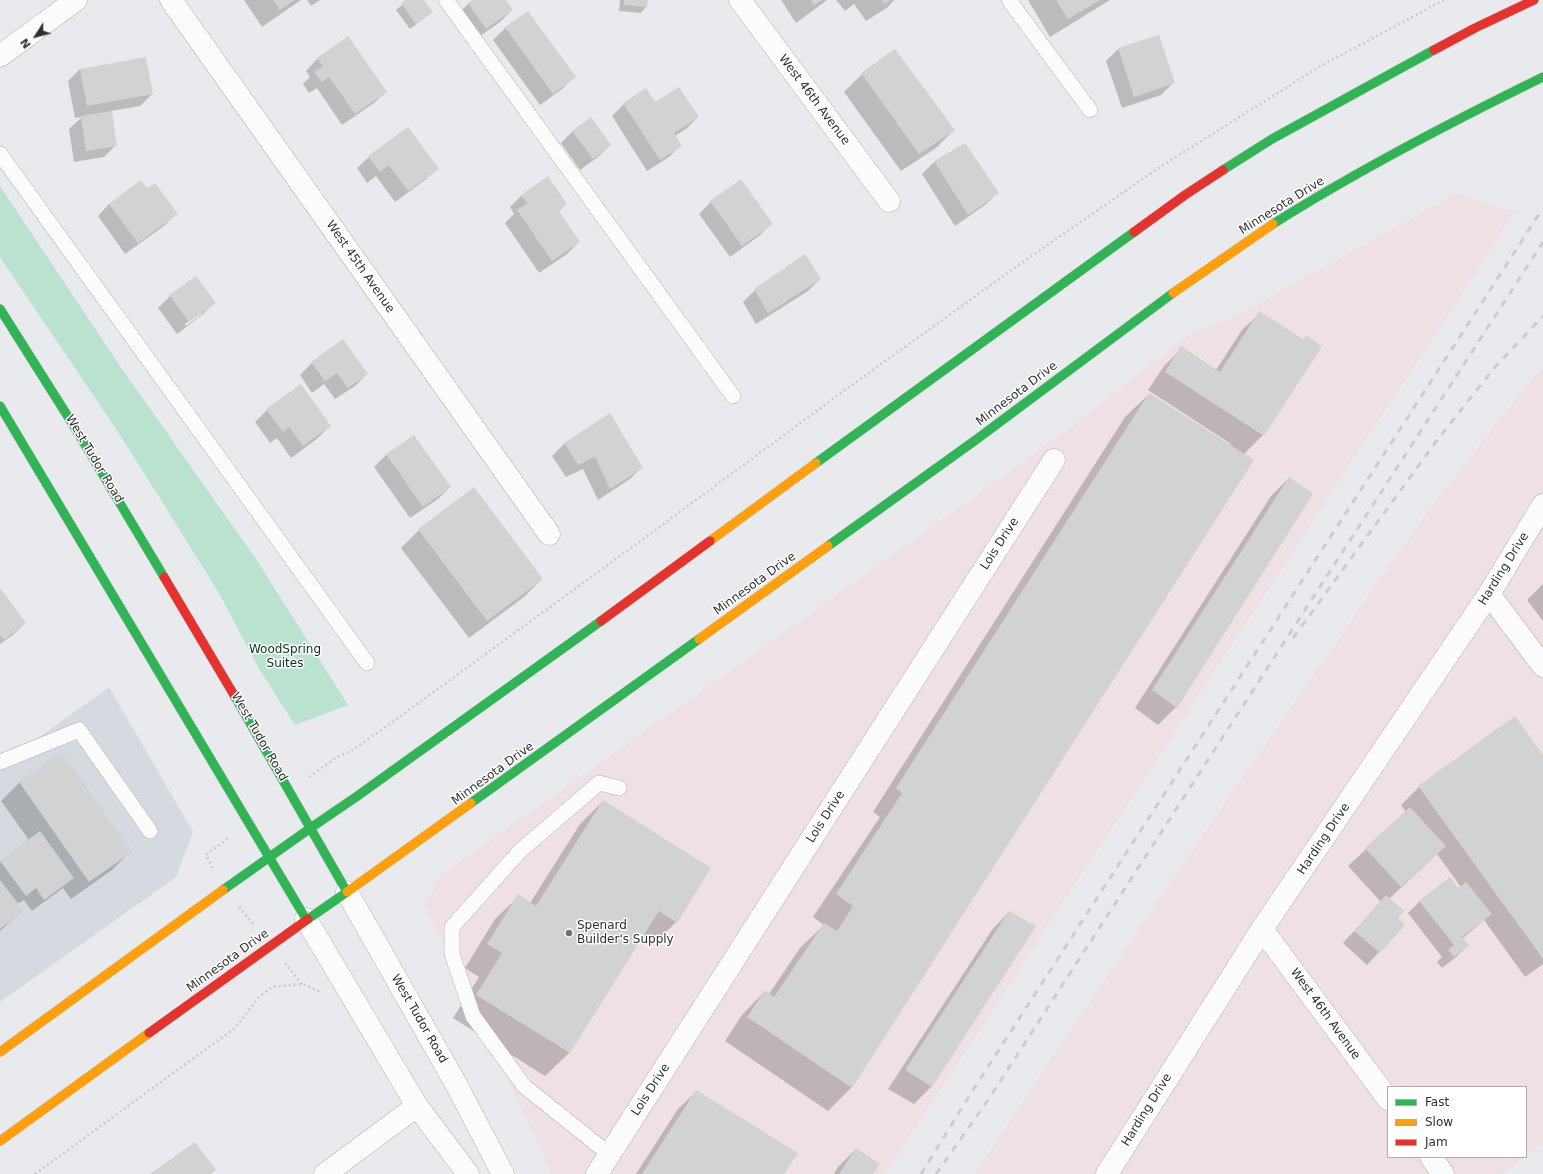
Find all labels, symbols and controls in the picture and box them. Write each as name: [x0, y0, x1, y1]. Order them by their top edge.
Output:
north arrow: [16, 16, 56, 56]
text: N: [18, 36, 34, 51]
street label: West 46th Avenue: [775, 52, 853, 148]
street label: Minnesota Drive: [1237, 174, 1327, 238]
street label: West 45th Avenue: [323, 218, 397, 316]
street label: Minnesota Drive: [974, 359, 1060, 429]
street label: West Tudor Road: [62, 412, 126, 506]
street label: Lois Drive: [978, 515, 1022, 573]
street label: Harding Drive: [1476, 530, 1532, 608]
street label: Minnesota Drive: [711, 549, 799, 619]
park label: WoodSpring Suites: [249, 643, 321, 671]
street label: West Tudor Road: [228, 690, 290, 784]
street label: Minnesota Drive: [449, 739, 537, 809]
street label: Lois Drive: [804, 788, 848, 846]
street label: Harding Drive: [1295, 801, 1353, 877]
place label: Spenard Builder's Supply: [577, 919, 674, 947]
street label: Minnesota Drive: [184, 926, 272, 996]
marker: Spenard Builder's Supply: [564, 928, 574, 938]
street label: West 46th Avenue: [1287, 966, 1363, 1062]
street label: West Tudor Road: [388, 972, 450, 1066]
street label: Lois Drive: [629, 1061, 673, 1119]
street label: Harding Drive: [1119, 1071, 1175, 1149]
legend: [1387, 1086, 1527, 1158]
text: Fast: [1425, 1095, 1449, 1109]
text: Slow: [1425, 1115, 1453, 1129]
text: Jam: [1425, 1135, 1448, 1149]

